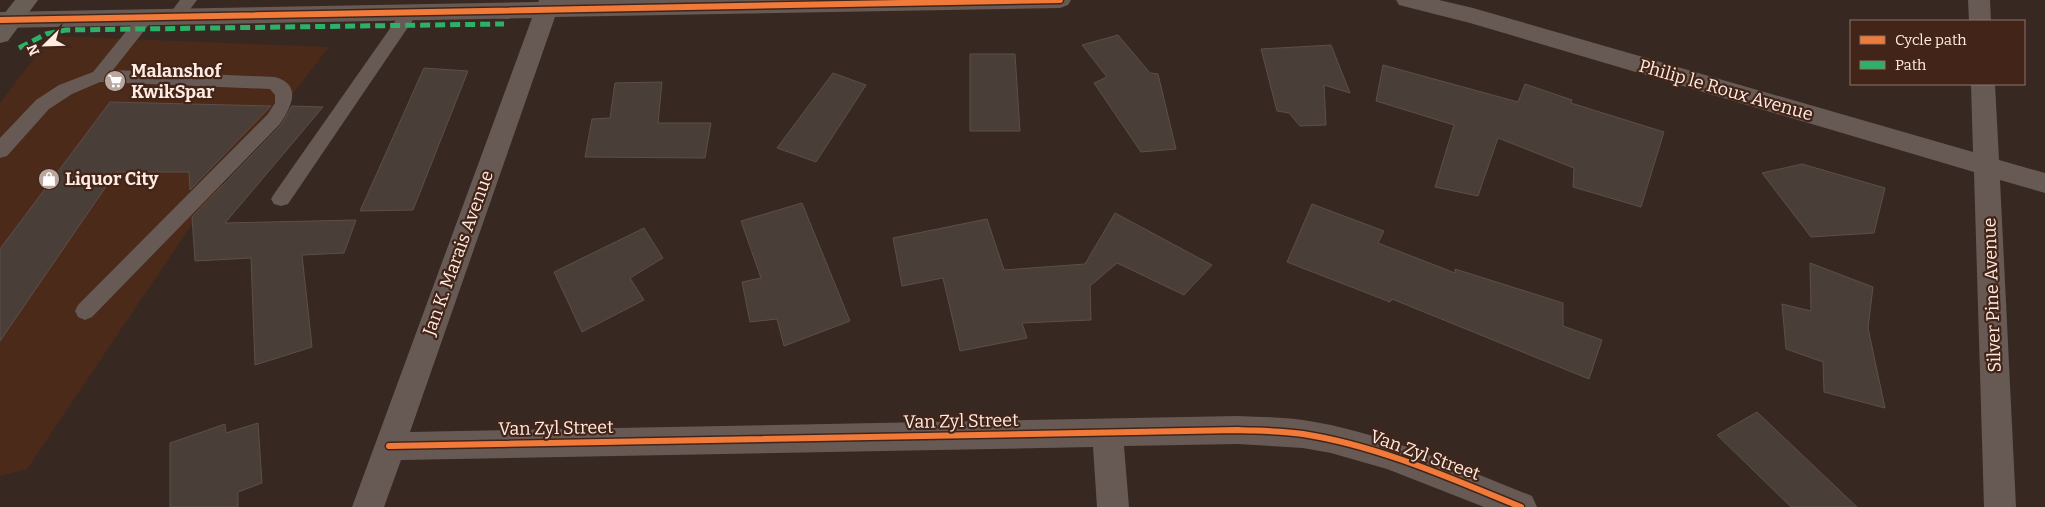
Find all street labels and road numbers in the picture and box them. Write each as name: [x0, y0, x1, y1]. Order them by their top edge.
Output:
street label: Philip le Roux Avenue: [1636, 55, 1816, 125]
street label: Jan K. Marais Avenue: [418, 168, 498, 339]
street label: Silver Pine Avenue: [1978, 217, 2006, 373]
street label: Van Zyl Street: [903, 409, 1019, 433]
street label: Van Zyl Street: [498, 416, 614, 440]
street label: Van Zyl Street: [1367, 425, 1483, 485]

